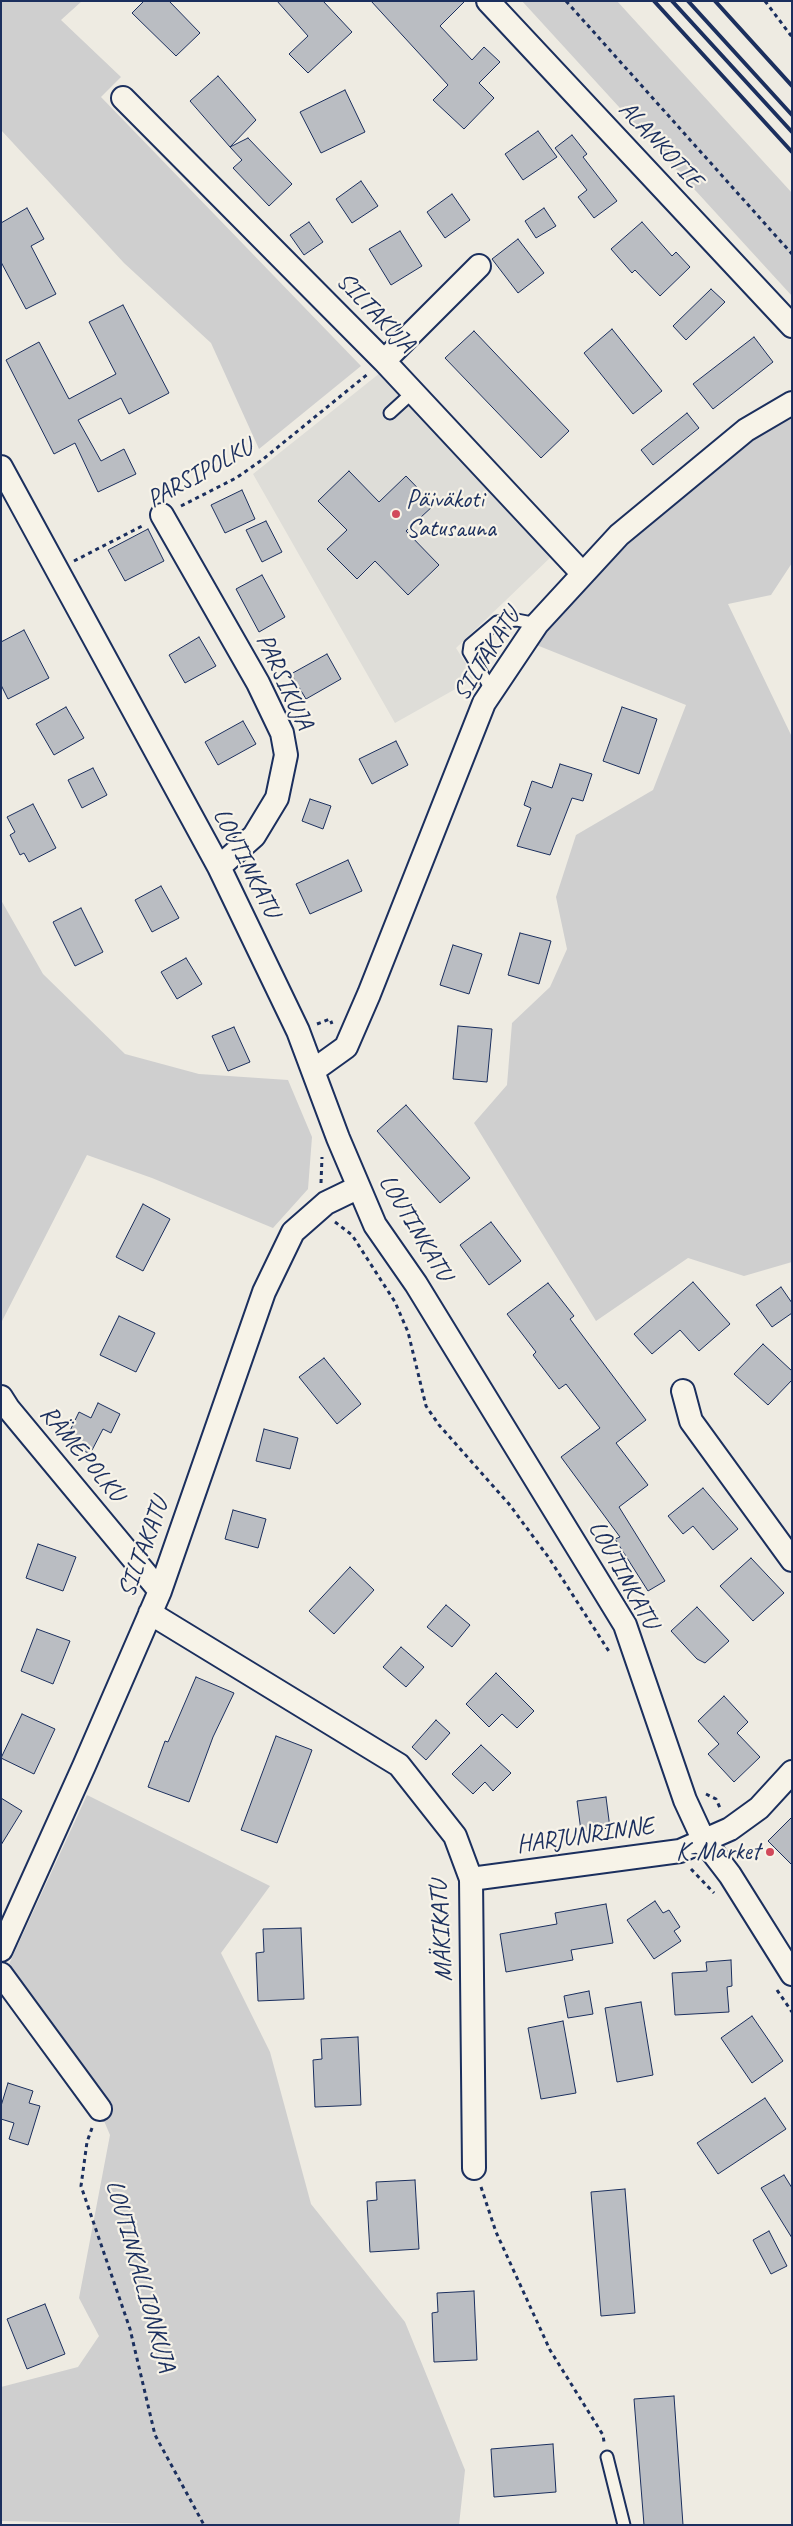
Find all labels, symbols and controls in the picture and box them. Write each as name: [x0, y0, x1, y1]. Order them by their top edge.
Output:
street label: ALANKOTIE: [612, 95, 708, 195]
street label: SILTAKUJA: [329, 267, 421, 359]
street label: PARSIPOLKU: [142, 433, 258, 515]
place label: Päiväkoti Satusauna: [406, 485, 496, 544]
marker: Päiväkoti Satusauna: [390, 508, 402, 520]
street label: SILTAKATU: [447, 603, 527, 707]
street label: PARSIKUJA: [249, 629, 319, 735]
street label: LOUTINKATU: [206, 803, 286, 923]
street label: LOUTINKATU: [372, 1169, 458, 1287]
street label: RÄMEPOLKU: [33, 1400, 131, 1508]
street label: SILTAKATU: [112, 1495, 176, 1601]
street label: LOUTINKATU: [581, 1516, 665, 1634]
street label: HARJUNRINNE: [515, 1812, 655, 1860]
place label: K-Market: [676, 1837, 760, 1867]
marker: K-Market: [764, 1846, 776, 1858]
street label: MÄKIKATU: [424, 1880, 460, 1982]
street label: LOUTINKALLIONKUJA: [98, 2177, 182, 2375]

